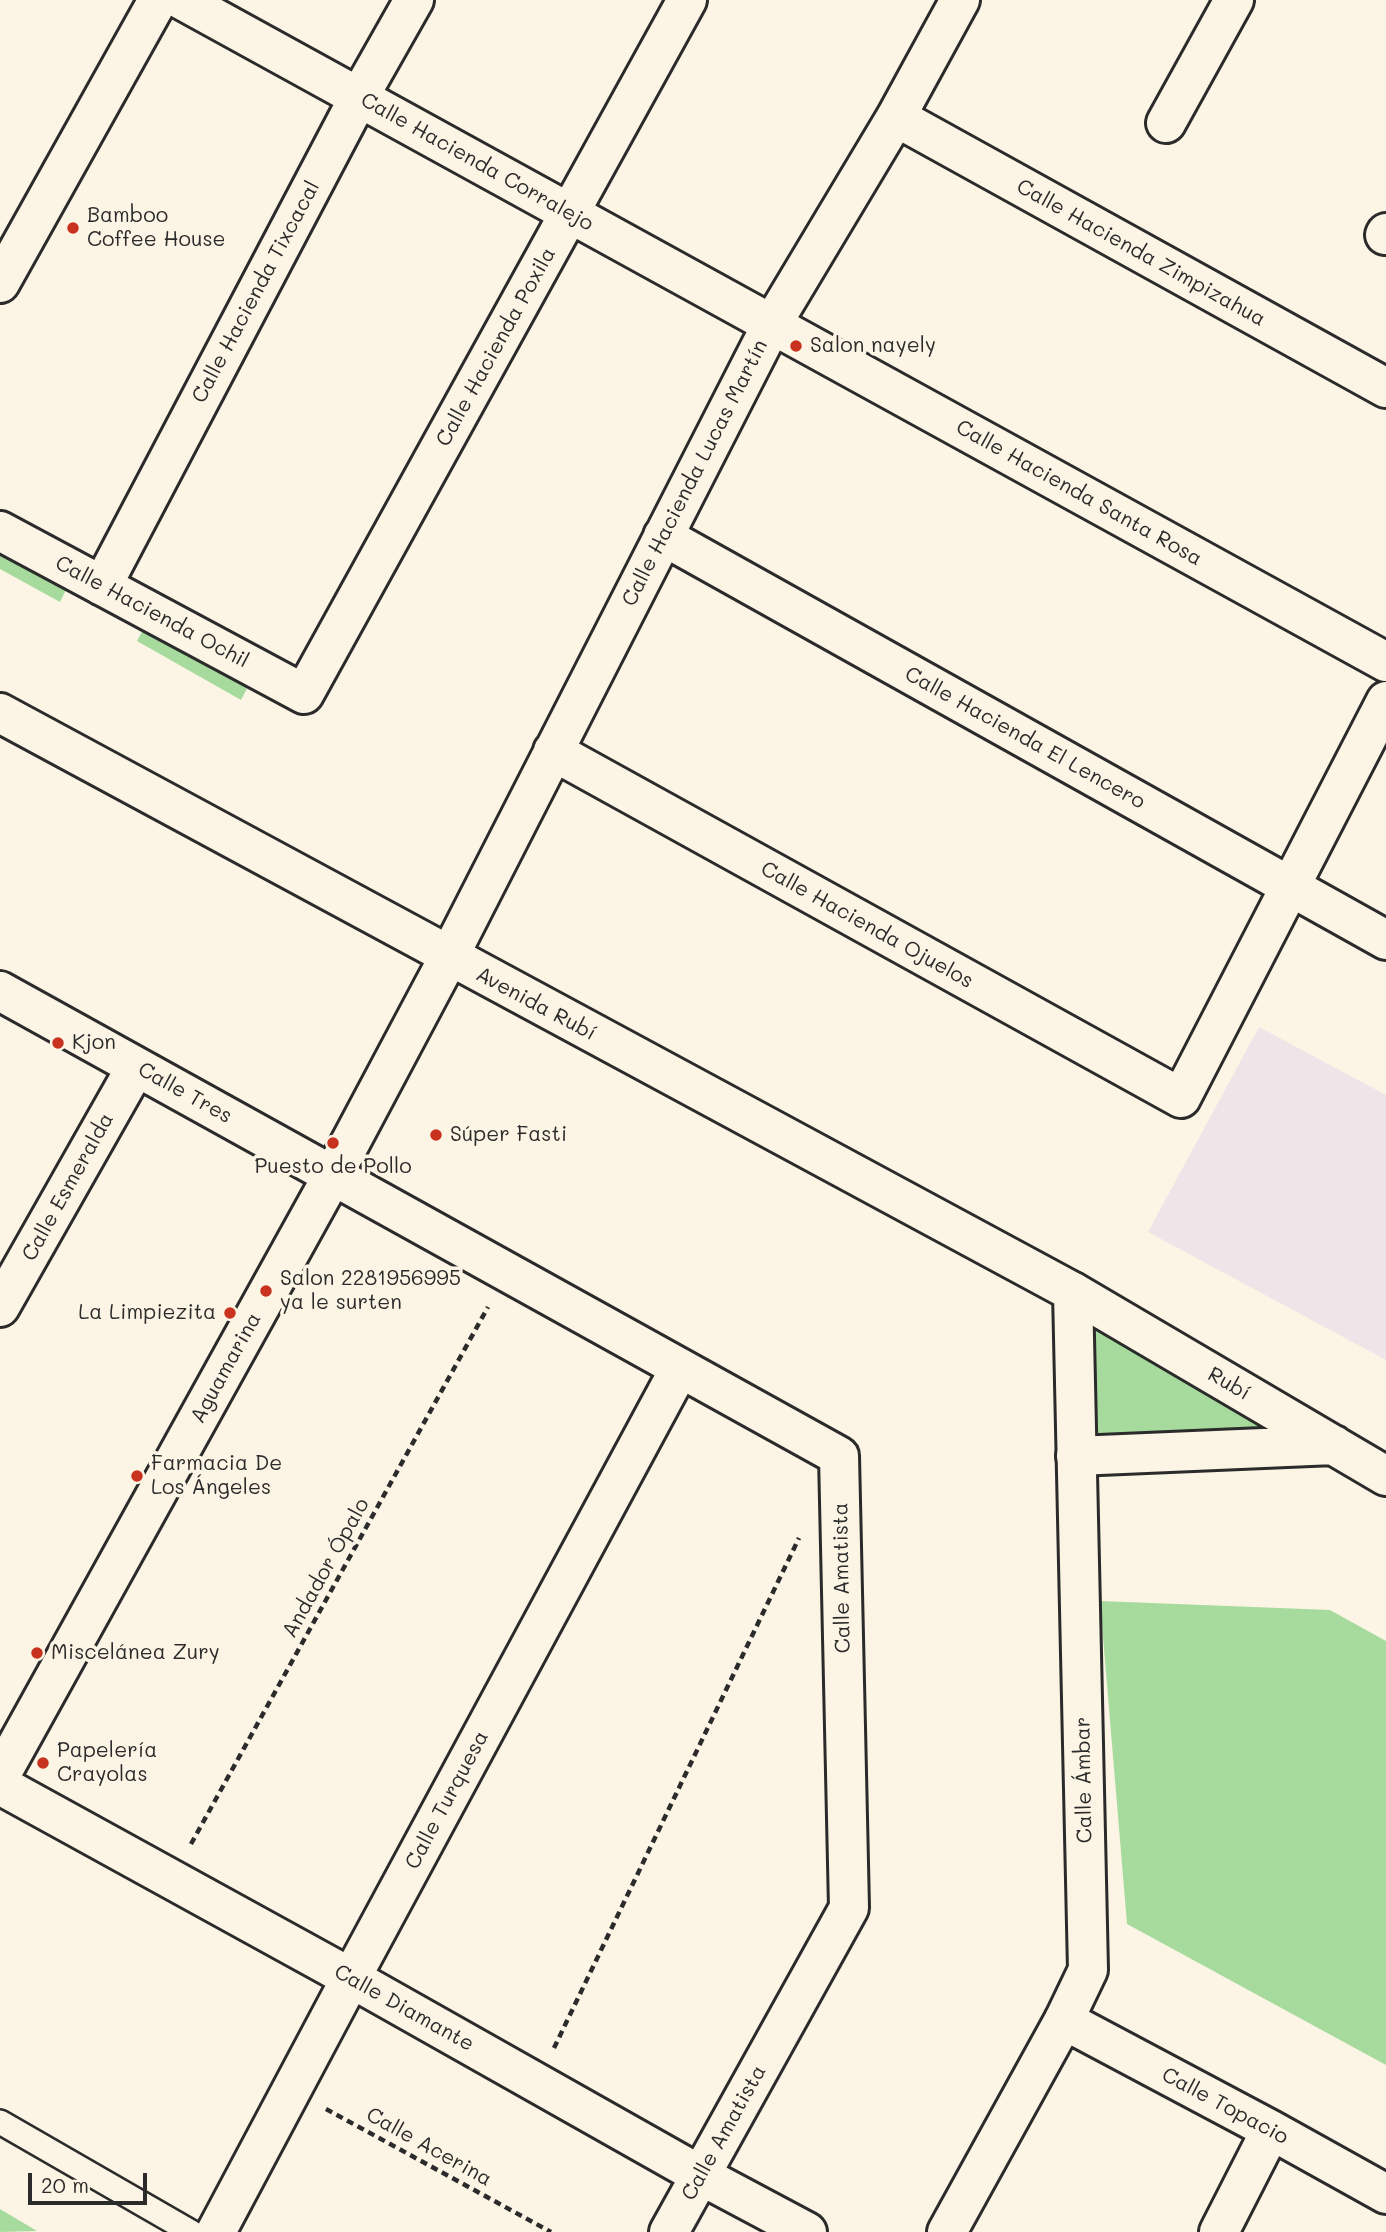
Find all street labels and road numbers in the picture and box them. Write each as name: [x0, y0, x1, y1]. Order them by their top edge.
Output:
street label: Calle Hacienda Corralejo: [356, 87, 598, 237]
street label: Calle Hacienda Zimpizahua: [1012, 174, 1270, 332]
street label: Calle Hacienda Tixcacal: [187, 177, 325, 407]
street label: Calle Hacienda Poxila: [431, 243, 561, 451]
street label: Calle Hacienda Lucas Martín: [617, 336, 773, 610]
street label: Calle Hacienda Santa Rosa: [951, 415, 1207, 571]
street label: Calle Hacienda Ochil: [51, 550, 253, 674]
street label: Calle Hacienda El Lencero: [900, 661, 1150, 815]
street label: Calle Hacienda Ojuelos: [756, 856, 978, 994]
street label: Avenida Rubí: [472, 962, 600, 1046]
street label: Calle Tres: [134, 1057, 236, 1129]
street label: Calle Esmeralda: [17, 1108, 119, 1266]
street label: Aguamarina: [185, 1308, 267, 1428]
street label: Rubí: [1203, 1362, 1255, 1406]
street label: Andador Ópalo: [277, 1494, 375, 1642]
street label: Calle Amatista: [828, 1502, 856, 1654]
street label: Calle Ámbar: [1070, 1716, 1098, 1844]
street label: Calle Turquesa: [400, 1726, 494, 1874]
street label: Calle Diamante: [330, 1959, 478, 2057]
street label: Calle Amatista: [676, 2061, 772, 2205]
street label: Calle Topacio: [1157, 2062, 1293, 2150]
street label: Calle Acerina: [362, 2102, 496, 2192]

